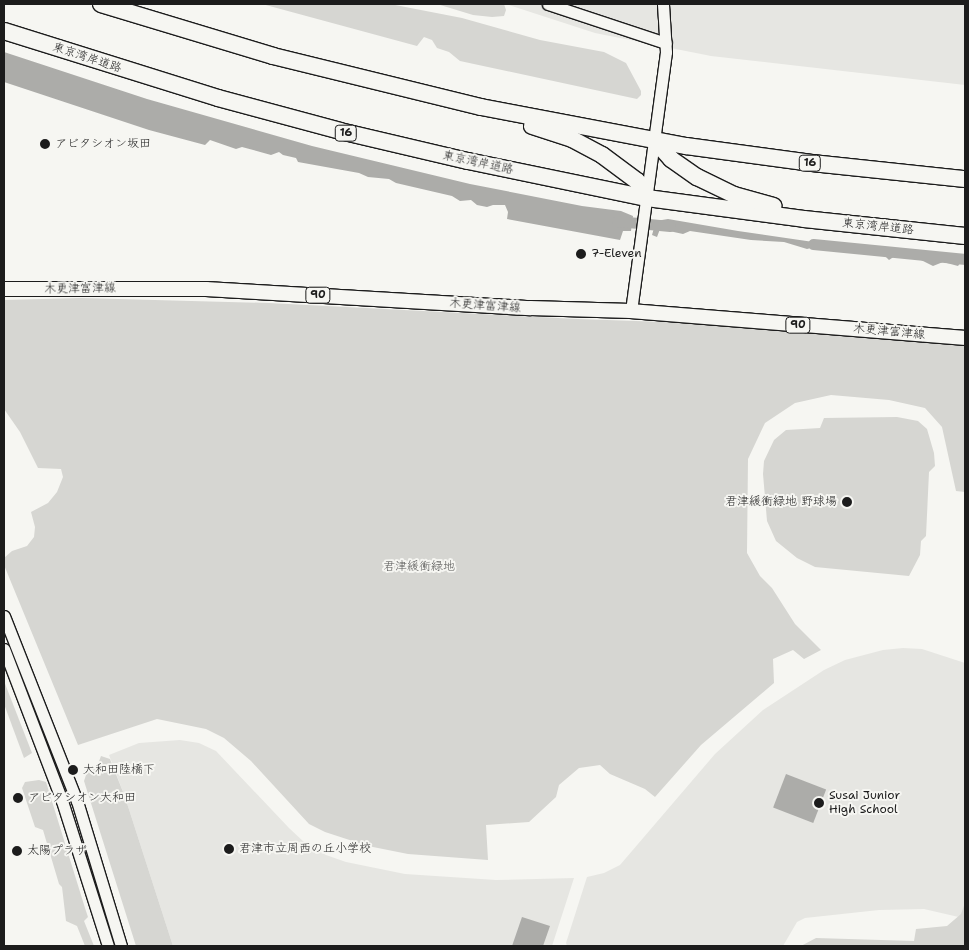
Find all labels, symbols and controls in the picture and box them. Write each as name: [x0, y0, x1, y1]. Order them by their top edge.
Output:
street label: 東京湾岸道路: [51, 40, 123, 76]
road number: 16: [335, 125, 357, 142]
place label: アビタシオン坂田: [55, 137, 151, 151]
marker: アビタシオン坂田: [39, 138, 51, 150]
street label: 東京湾岸道路: [441, 148, 515, 178]
road number: 16: [799, 154, 821, 172]
street label: 東京湾岸道路: [841, 216, 915, 238]
place label: 7-Eleven: [591, 247, 642, 261]
marker: 7-Eleven: [575, 248, 587, 260]
street label: 木更津富津線: [44, 281, 116, 297]
road number: 90: [304, 286, 332, 304]
street label: 木更津富津線: [449, 296, 521, 316]
road number: 90: [784, 316, 812, 334]
street label: 木更津富津線: [853, 322, 925, 342]
place label: 君津緩衝緑地 野球場: [725, 495, 837, 509]
marker: 君津緩衝緑地 野球場: [841, 496, 853, 508]
park label: 君津緩衝緑地: [383, 560, 455, 574]
place label: 大和田陸橋下: [83, 763, 155, 777]
marker: 大和田陸橋下: [67, 764, 79, 776]
place label: Susai Junior High School: [829, 789, 900, 817]
place label: アビタシオン大和田: [28, 791, 136, 805]
marker: アビタシオン大和田: [12, 792, 24, 804]
marker: Susai Junior High School: [813, 797, 825, 809]
place label: 君津市立周西の丘小学校: [239, 842, 371, 856]
marker: 君津市立周西の丘小学校: [223, 843, 235, 855]
place label: 太陽プラザ: [27, 844, 87, 858]
marker: 太陽プラザ: [11, 845, 23, 857]

